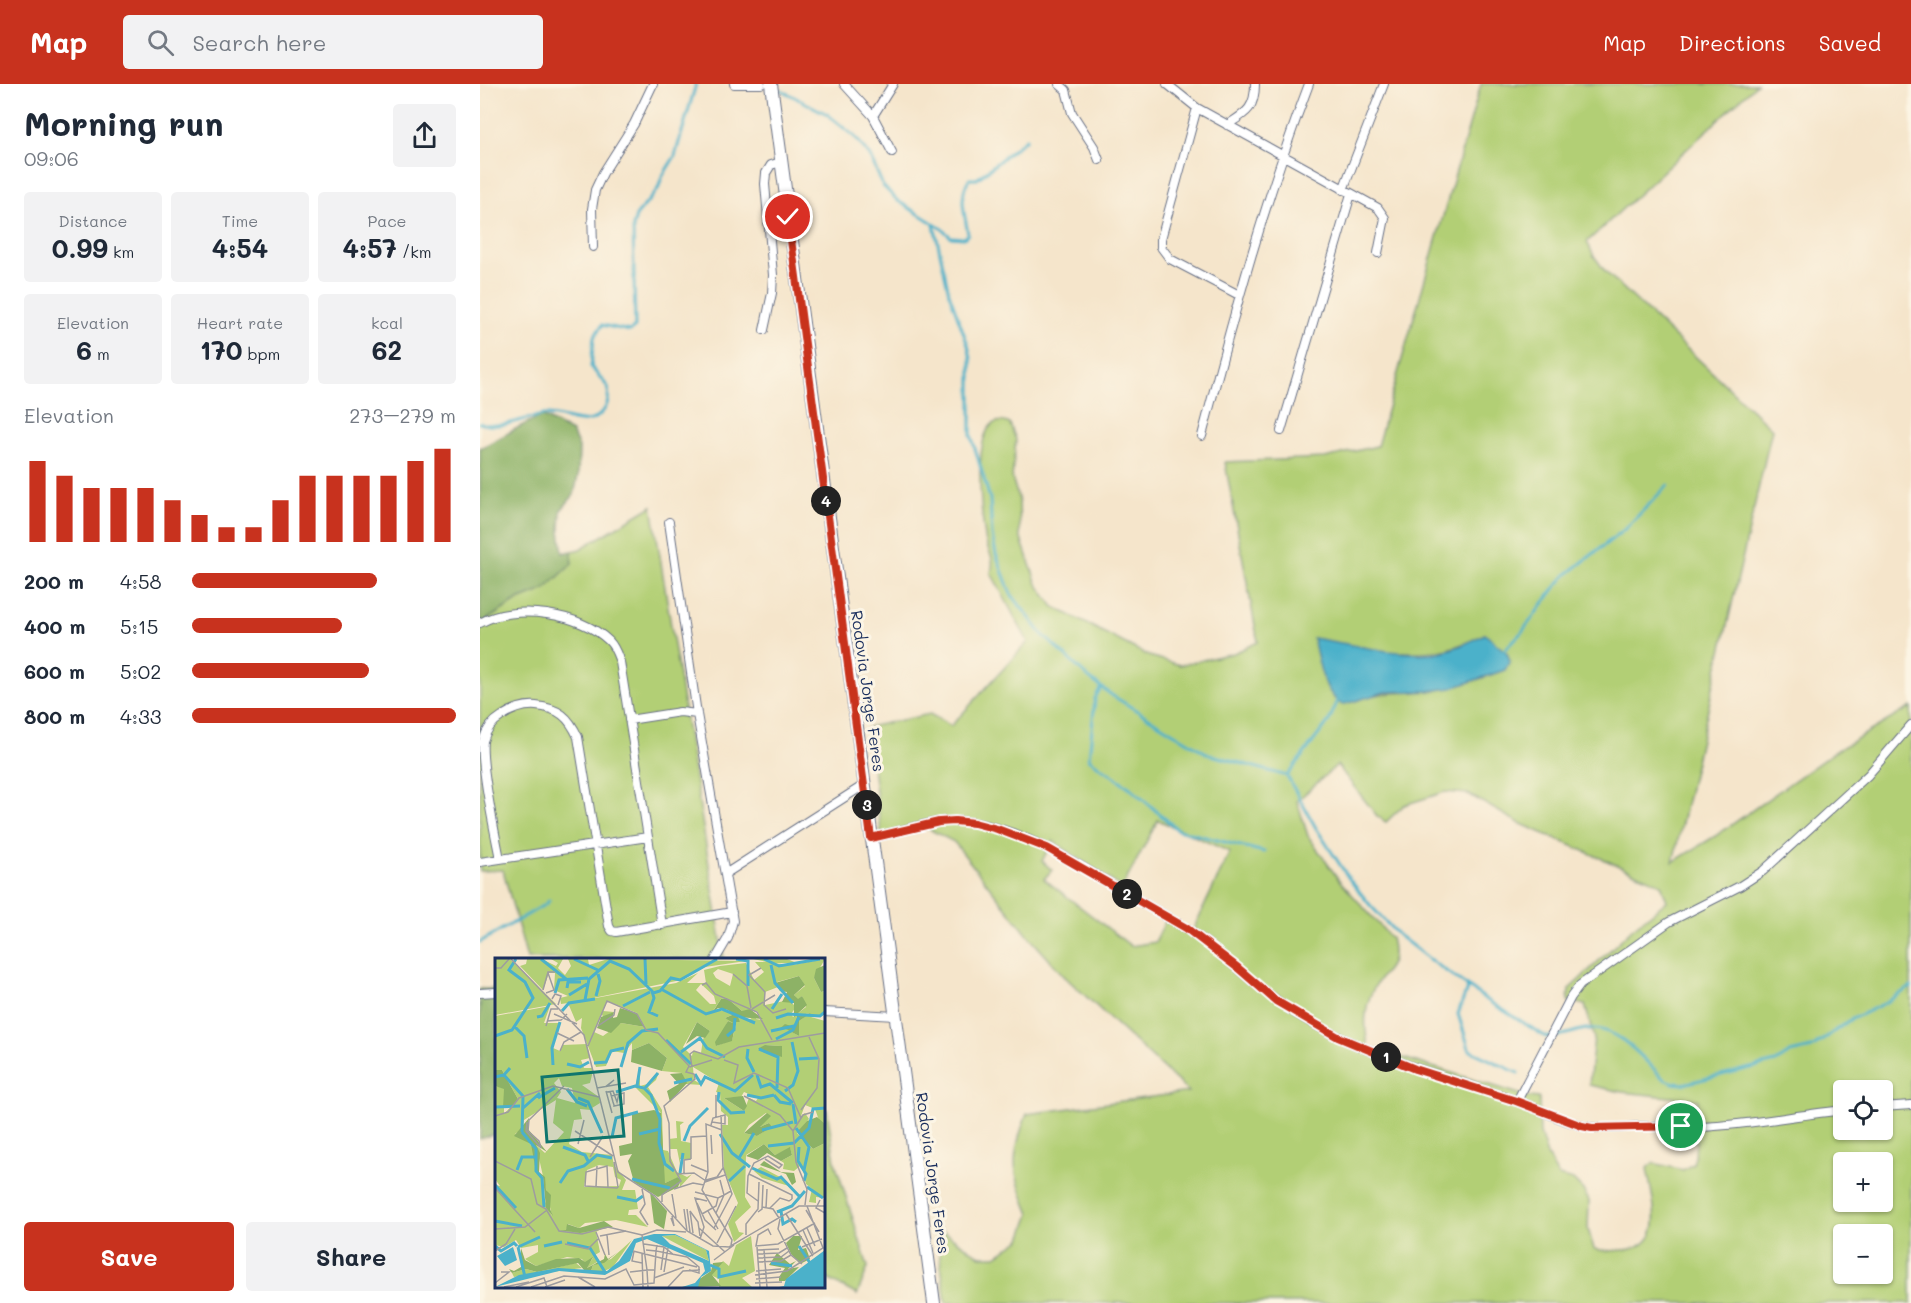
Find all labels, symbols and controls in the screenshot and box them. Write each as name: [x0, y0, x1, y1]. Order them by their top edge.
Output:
search box: [123, 15, 543, 69]
text: Map: [30, 24, 87, 60]
icon: search: [144, 26, 177, 59]
text: Search here: [192, 28, 326, 57]
text: Map: [1603, 29, 1646, 56]
text: Directions: [1679, 29, 1786, 56]
text: Saved: [1819, 29, 1881, 56]
text: Morning run: [24, 101, 224, 144]
button: share: [393, 104, 456, 167]
text: 09:06: [24, 145, 79, 171]
pin: [762, 191, 813, 242]
icon: check: [771, 200, 804, 233]
text: Distance: [59, 210, 127, 231]
text: Time: [222, 210, 258, 231]
text: Pace: [367, 210, 407, 231]
text: 0.99: [52, 231, 108, 265]
text: 4:54: [212, 231, 268, 265]
text: 4:57: [342, 231, 397, 265]
text: km: [108, 241, 134, 262]
text: /km: [397, 241, 432, 262]
text: Elevation: [57, 312, 129, 333]
text: Heart rate: [197, 312, 283, 333]
text: kcal: [371, 312, 403, 333]
text: 6: [76, 333, 92, 367]
text: 170: [200, 333, 242, 367]
text: 62: [372, 333, 402, 367]
text: m: [92, 343, 110, 364]
text: bpm: [242, 343, 280, 364]
text: Elevation: [24, 402, 114, 428]
text: 273–279 m: [349, 402, 456, 428]
pin: 4: [811, 486, 841, 516]
text: 4: [821, 490, 831, 511]
text: 200 m: [24, 568, 84, 594]
text: 4:58: [120, 568, 162, 594]
street label: Rodovia Jorge Feres: [847, 609, 890, 773]
text: 400 m: [24, 613, 85, 639]
text: 5:15: [120, 613, 158, 639]
text: 600 m: [24, 658, 85, 684]
text: 5:02: [120, 658, 161, 684]
text: 800 m: [24, 703, 85, 729]
text: 4:33: [120, 703, 161, 729]
pin: 3: [852, 790, 882, 820]
text: 3: [862, 794, 872, 815]
pin: 2: [1112, 879, 1142, 909]
text: 2: [1123, 883, 1131, 904]
inset map: [495, 958, 825, 1288]
pin: 1: [1371, 1042, 1401, 1072]
text: 1: [1382, 1046, 1390, 1067]
map controls: [1833, 1080, 1893, 1284]
button: locate: [1833, 1080, 1893, 1140]
street label: Rodovia Jorge Feres: [912, 1091, 955, 1255]
pin: [1655, 1100, 1706, 1151]
icon: arrive: [1664, 1109, 1697, 1142]
button: +: [1833, 1152, 1893, 1212]
button: Save: [24, 1222, 234, 1291]
button: Share: [246, 1222, 456, 1291]
button: −: [1833, 1224, 1893, 1284]

